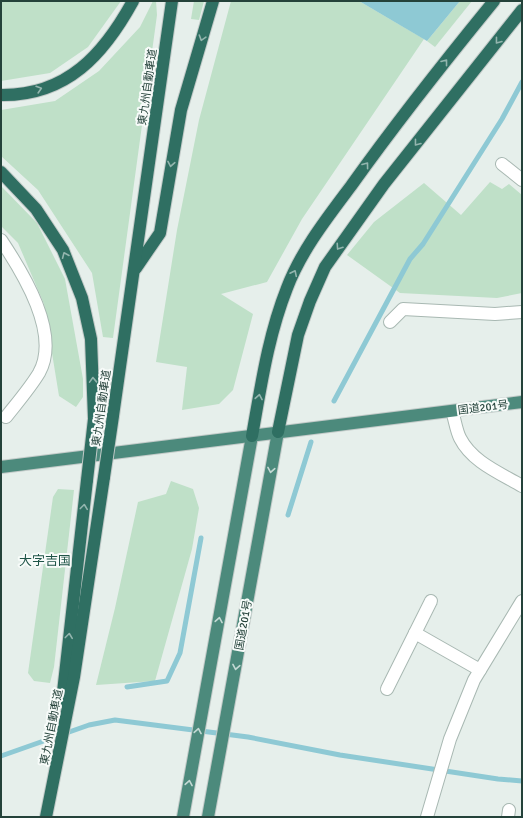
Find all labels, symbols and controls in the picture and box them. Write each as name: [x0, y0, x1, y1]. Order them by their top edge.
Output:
one-way arrow: [198, 35, 207, 42]
one-way arrow: [495, 36, 502, 43]
street label: 東九州自動車道: [136, 48, 159, 126]
one-way arrow: [441, 59, 448, 66]
one-way arrow: [36, 85, 43, 94]
one-way arrow: [415, 138, 422, 145]
one-way arrow: [168, 161, 176, 168]
one-way arrow: [361, 162, 368, 169]
one-way arrow: [337, 242, 344, 249]
one-way arrow: [62, 251, 70, 259]
one-way arrow: [289, 269, 297, 277]
street label: 東九州自動車道: [90, 369, 113, 447]
one-way arrow: [88, 377, 97, 383]
one-way arrow: [254, 394, 263, 400]
street label: 国道201号: [457, 398, 509, 417]
one-way arrow: [268, 467, 276, 474]
one-way arrow: [79, 504, 88, 510]
district label: 大字吉国: [19, 553, 71, 569]
street label: 国道201号: [233, 599, 254, 651]
one-way arrow: [214, 617, 222, 623]
one-way arrow: [65, 633, 74, 639]
one-way arrow: [232, 664, 240, 670]
street label: 東九州自動車道: [38, 688, 65, 766]
one-way arrow: [194, 728, 202, 735]
one-way arrow: [184, 780, 193, 787]

